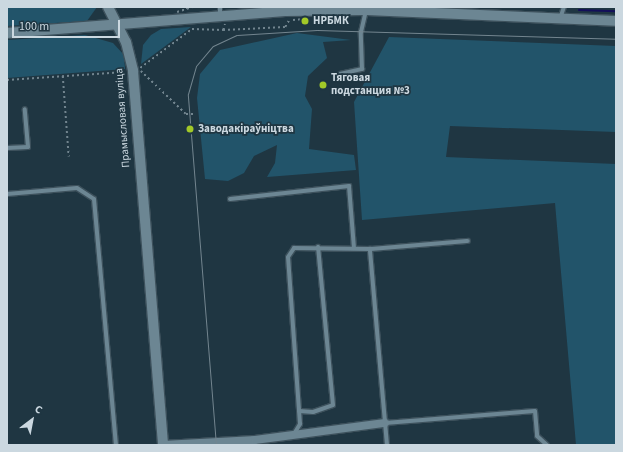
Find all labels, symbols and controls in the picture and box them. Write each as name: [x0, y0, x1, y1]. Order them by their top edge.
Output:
scale bar: [14, 12, 122, 38]
place label: НРБМК: [313, 14, 349, 28]
marker: НРБМК: [300, 16, 310, 26]
text: 100 m: [19, 18, 49, 35]
street label: Прамысловая вуліца: [113, 68, 133, 168]
place label: Тяговая подстанция №3: [331, 72, 410, 98]
marker: Тяговая подстанция №3: [318, 80, 328, 90]
place label: Заводакіраўніцтва: [198, 122, 294, 136]
marker: Заводакіраўніцтва: [185, 124, 195, 134]
north arrow: [12, 400, 52, 440]
text: С: [32, 401, 45, 417]

